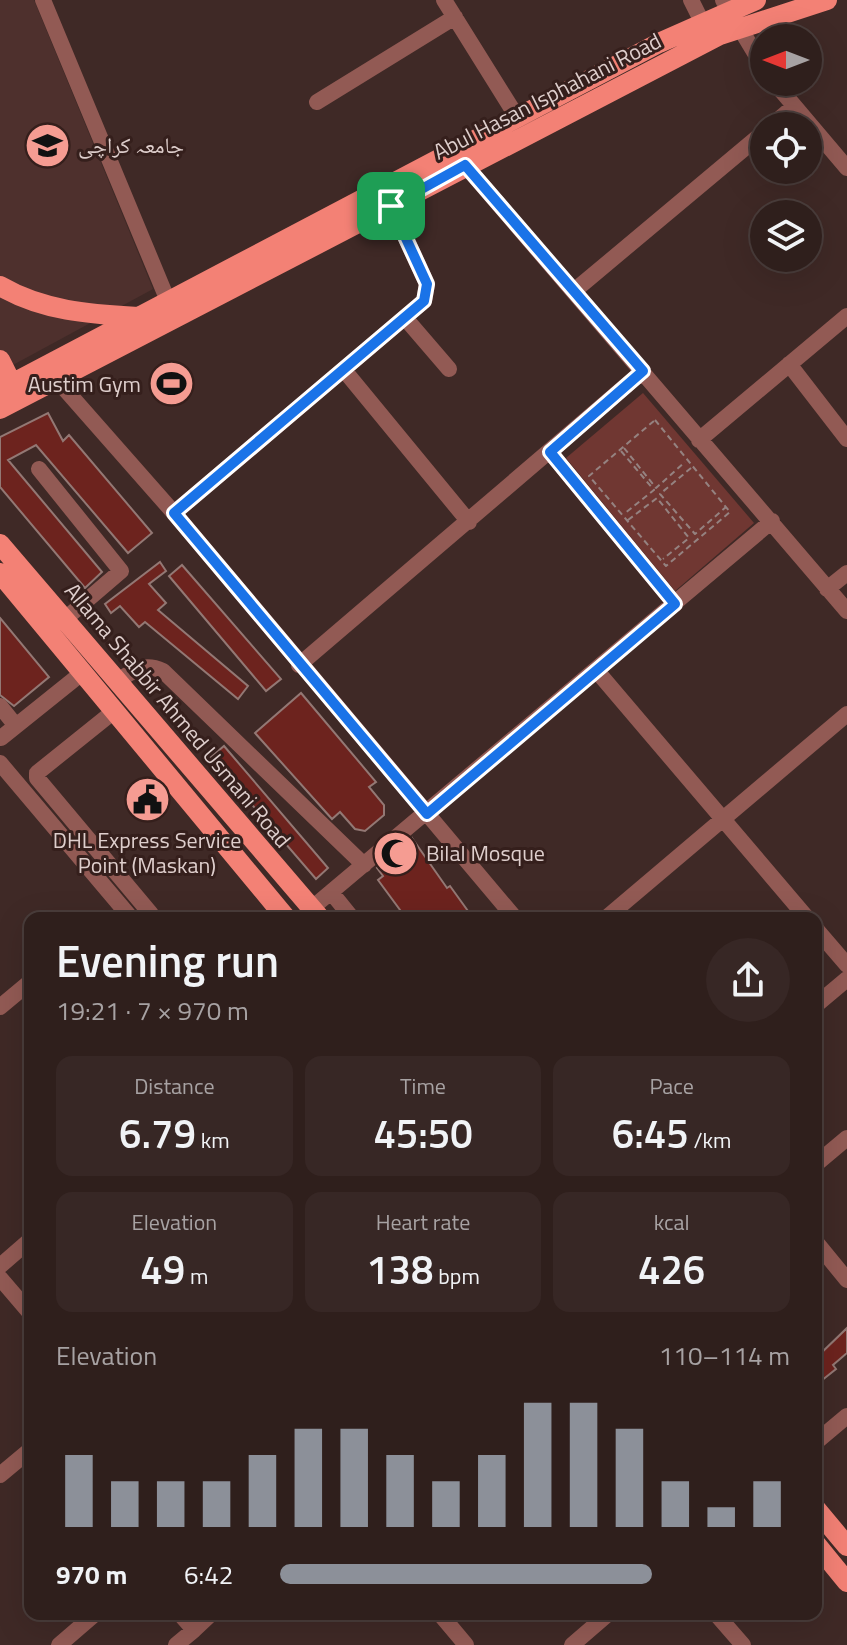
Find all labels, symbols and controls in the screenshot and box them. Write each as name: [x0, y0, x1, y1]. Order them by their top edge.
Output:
street label: Abul Hasan Isphahani Road: [427, 24, 667, 168]
north arrow: [750, 24, 822, 96]
map controls: [750, 24, 822, 272]
button: locate: [750, 112, 822, 184]
school or university icon: جامعہ کراچی: [23, 121, 71, 169]
place label: جامعہ کراچی: [78, 128, 184, 162]
pin: [357, 172, 425, 240]
icon: arrive: [369, 184, 413, 228]
button: layers: [750, 200, 822, 272]
sports icon: Austim Gym: [148, 360, 196, 408]
place label: Austim Gym: [28, 367, 141, 401]
street label: Allama Shabbir Ahmed Usmani Road: [57, 575, 299, 855]
public building icon: DHL Express Service Point (Maskan): [123, 775, 171, 823]
place label: DHL Express Service Point (Maskan): [53, 823, 241, 882]
mosque icon: Bilal Mosque: [371, 829, 419, 877]
place label: Bilal Mosque: [426, 836, 545, 870]
text: Evening run: [56, 927, 279, 994]
button: share: [706, 938, 790, 1022]
text: 19:21 · 7 × 970 m: [56, 991, 249, 1030]
text: Distance: [134, 1069, 215, 1103]
text: Time: [400, 1069, 446, 1103]
text: Pace: [649, 1069, 694, 1103]
text: 6.79: [119, 1103, 196, 1164]
text: 45:50: [373, 1103, 473, 1164]
text: 6:45: [612, 1103, 689, 1164]
text: km: [196, 1123, 230, 1157]
text: /km: [689, 1123, 731, 1157]
text: Elevation: [132, 1205, 217, 1239]
text: Heart rate: [376, 1205, 470, 1239]
text: kcal: [654, 1205, 690, 1239]
text: 49: [140, 1239, 185, 1300]
text: 138: [366, 1239, 433, 1300]
text: 426: [638, 1239, 705, 1300]
text: m: [185, 1259, 208, 1293]
text: bpm: [433, 1259, 480, 1293]
text: Elevation: [56, 1336, 157, 1375]
text: 110–114 m: [659, 1336, 790, 1375]
text: 970 m: [56, 1555, 127, 1594]
text: 6:42: [184, 1555, 233, 1594]

